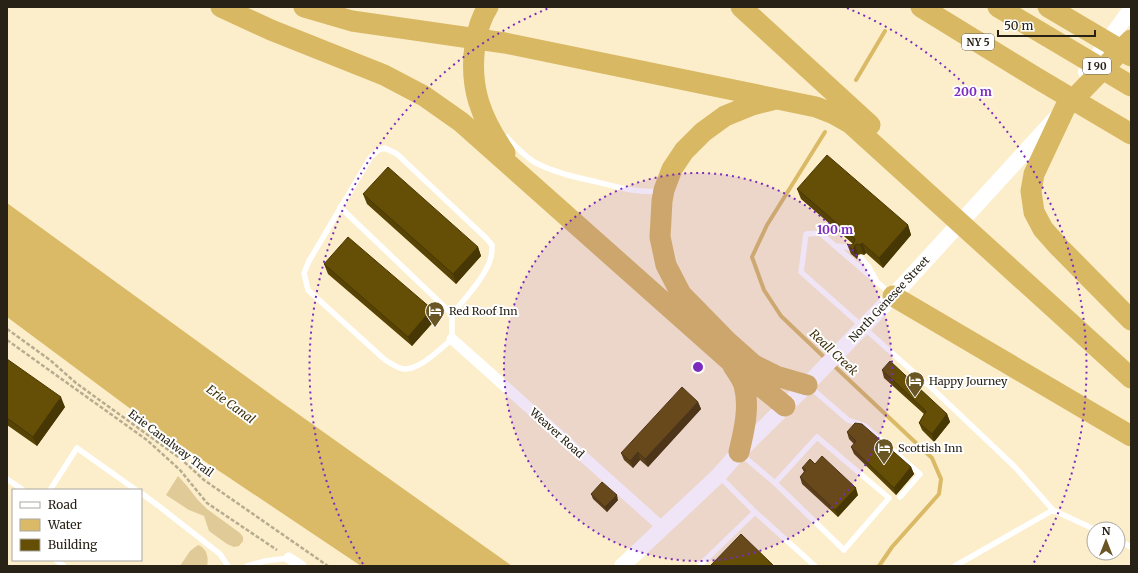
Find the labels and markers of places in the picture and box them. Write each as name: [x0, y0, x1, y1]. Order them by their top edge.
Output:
hotel icon: Red Roof Inn: [424, 300, 446, 328]
place label: Red Roof Inn: [449, 304, 518, 318]
centre of rings: [691, 360, 705, 374]
hotel icon: Happy Journey: [904, 370, 926, 398]
place label: Happy Journey: [929, 374, 1008, 388]
hotel icon: Scottish Inn: [873, 437, 895, 465]
place label: Scottish Inn: [898, 441, 963, 455]

